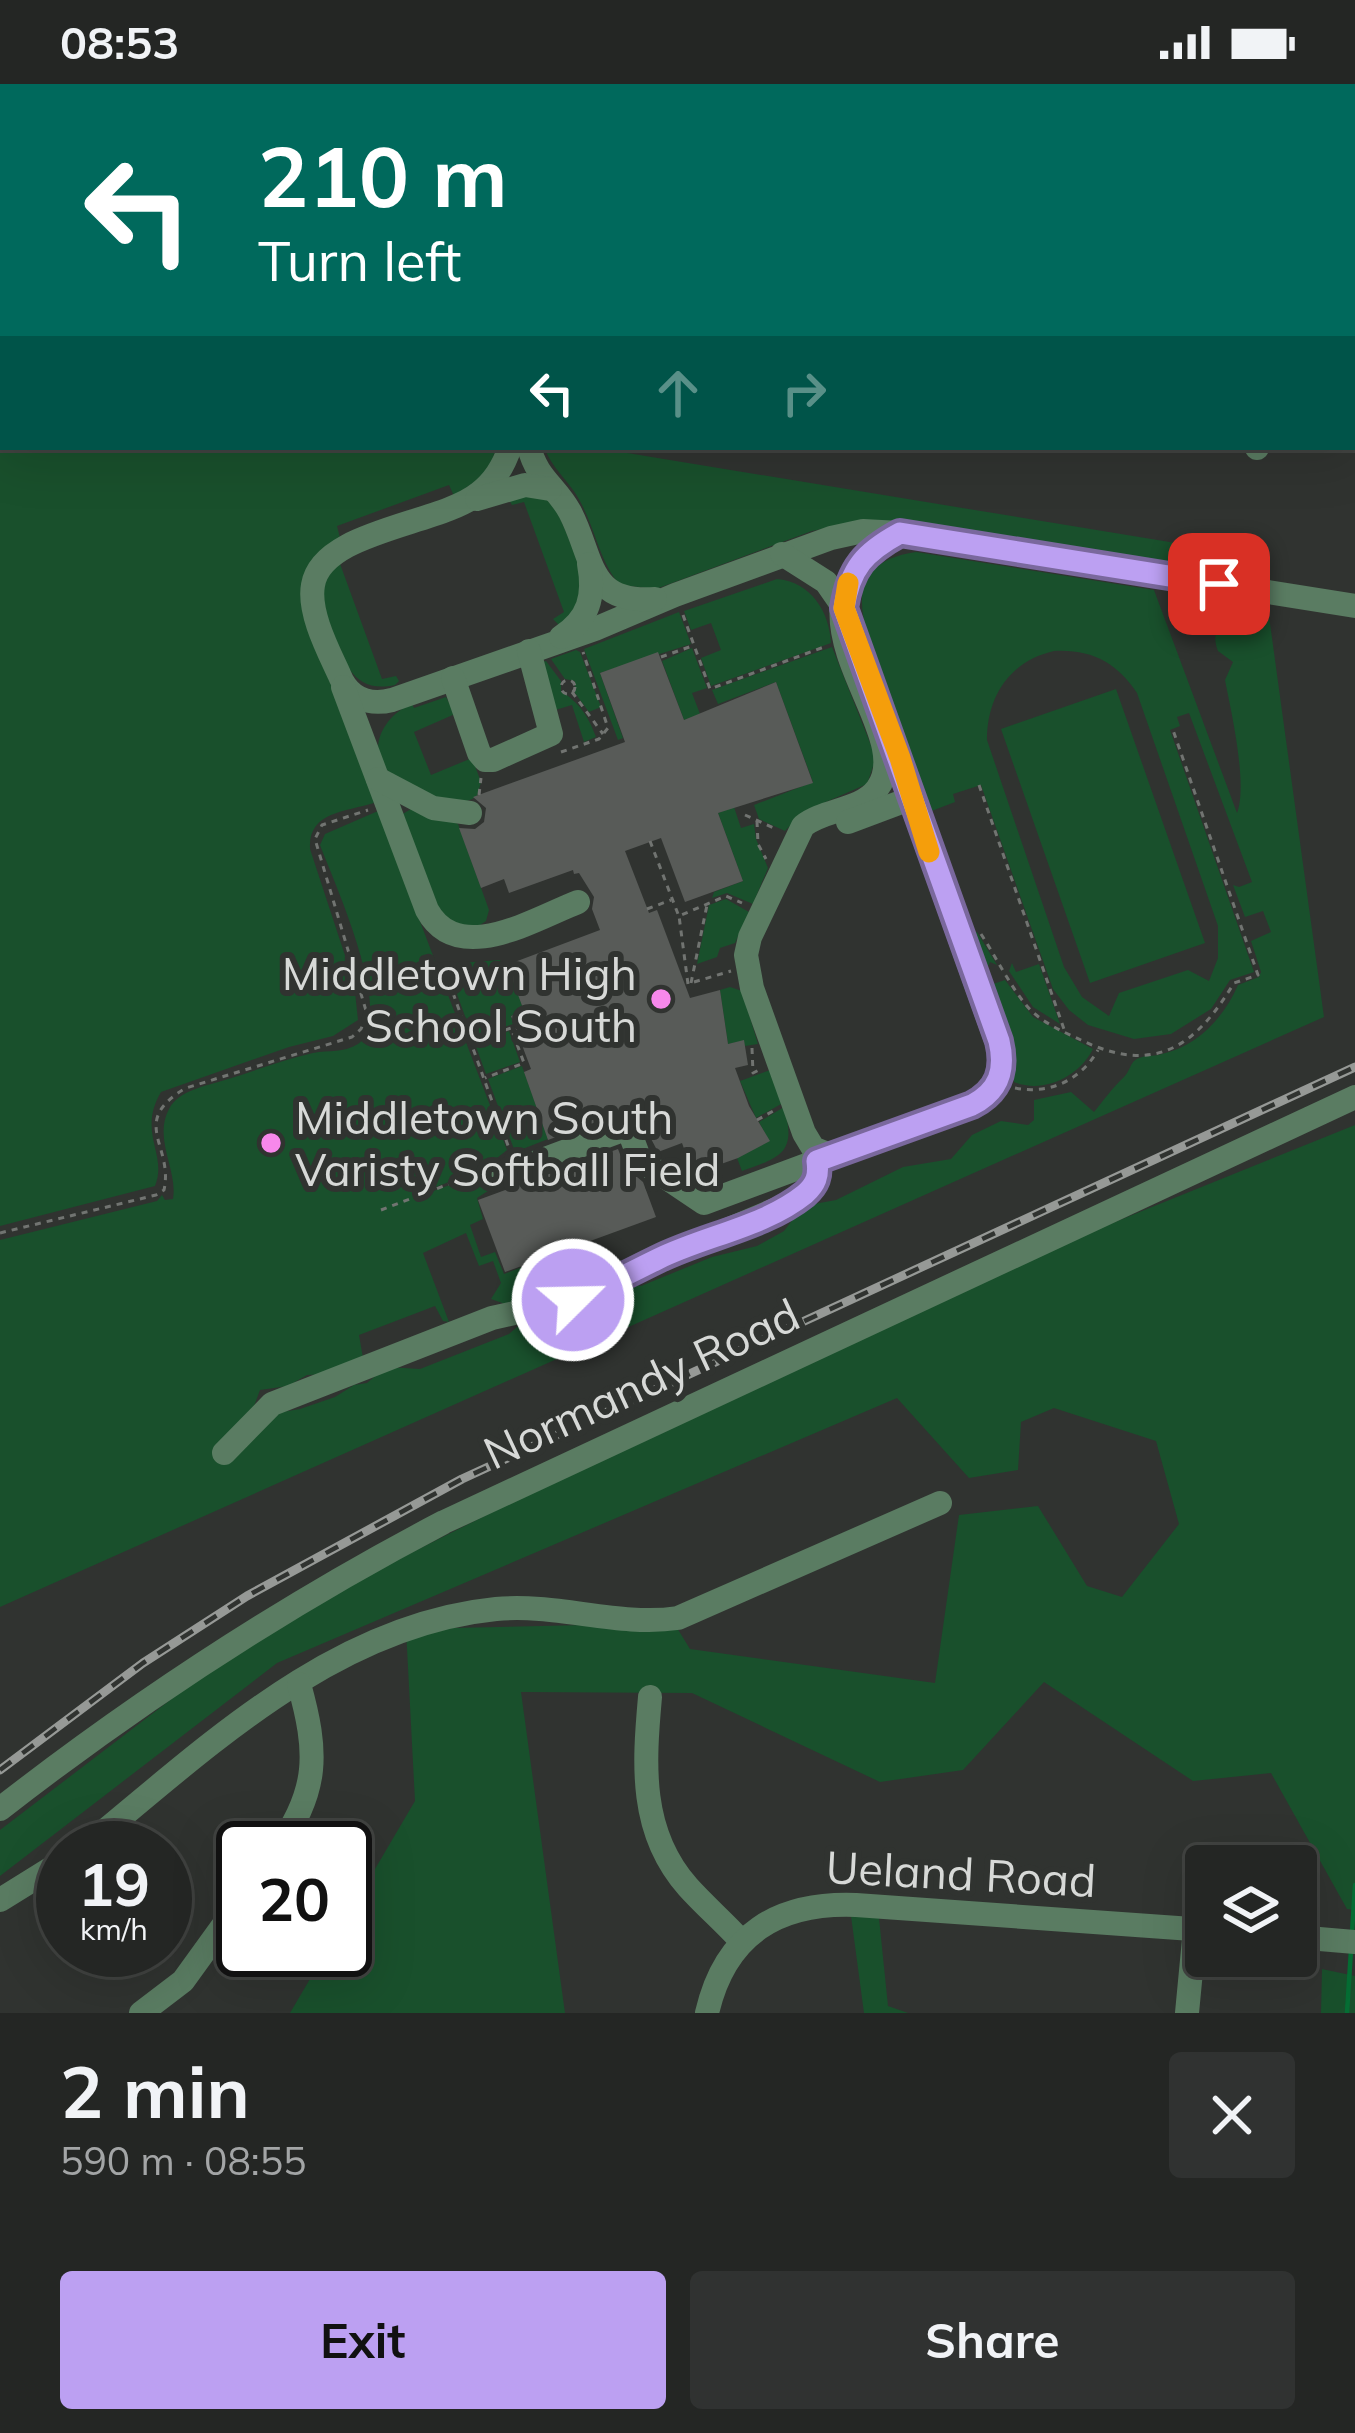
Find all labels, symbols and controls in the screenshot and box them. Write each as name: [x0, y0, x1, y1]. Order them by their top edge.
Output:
text: 08:53: [60, 14, 179, 70]
text: 210 m: [258, 123, 508, 228]
icon: left: [60, 132, 216, 288]
text: Turn left: [258, 227, 461, 295]
icon: left: [519, 360, 585, 426]
icon: ahead: [645, 360, 711, 426]
icon: right: [771, 360, 837, 426]
pin: [1168, 533, 1270, 635]
icon: arrive: [1186, 551, 1252, 617]
place label: Middletown High School South: [282, 945, 637, 1053]
marker: Middletown High School South: [648, 986, 674, 1012]
place label: Middletown South Varisty Softball Field: [295, 1089, 720, 1197]
marker: Middletown South Varisty Softball Field: [258, 1130, 284, 1156]
position arrow: [510, 1237, 636, 1363]
street label: Normandy Road: [474, 1285, 808, 1481]
speed limit sign: 20: [216, 1821, 372, 1977]
street label: Ueland Road: [824, 1838, 1098, 1908]
map controls: [1185, 1845, 1317, 1977]
button: layers: [1185, 1845, 1317, 1977]
text: 19: [78, 1846, 150, 1921]
text: km/h: [80, 1910, 148, 1948]
text: 2 min: [60, 2046, 250, 2136]
button: close: [1169, 2052, 1295, 2178]
text: 590 m · 08:55: [60, 2136, 306, 2185]
button: Exit: [60, 2271, 666, 2409]
button: Share: [690, 2271, 1295, 2409]

